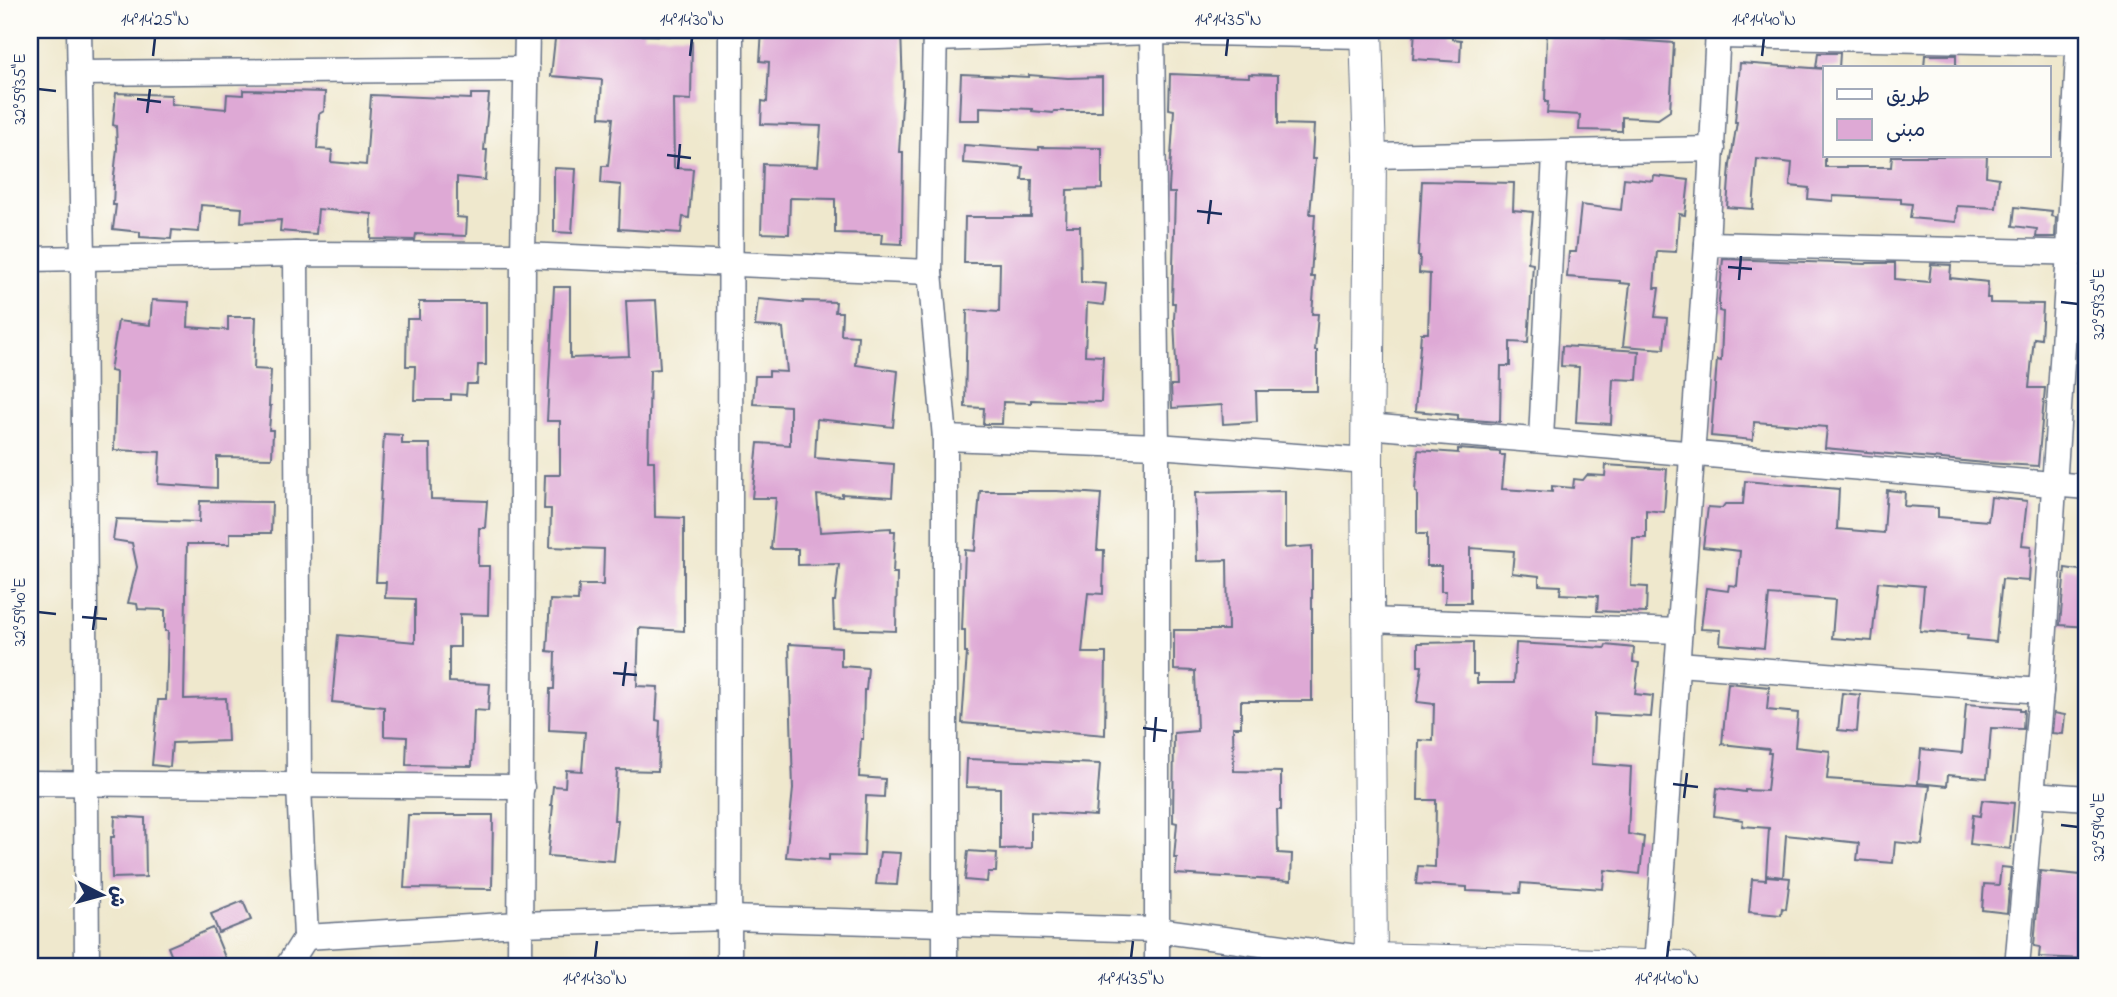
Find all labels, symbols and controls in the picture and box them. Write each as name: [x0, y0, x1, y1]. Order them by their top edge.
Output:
text: 14°14'25"N: [121, 8, 189, 34]
text: 14°14'30"N: [660, 8, 724, 34]
text: 14°14'35"N: [1194, 8, 1262, 34]
text: 14°14'40"N: [1732, 8, 1796, 34]
text: 32°59'35"E: [8, 53, 34, 125]
legend: [1823, 66, 2050, 158]
text: طريق: [1886, 82, 1930, 112]
text: مبنى: [1886, 116, 1925, 146]
text: 32°59'35"E: [2087, 268, 2113, 340]
text: 32°59'40"E: [8, 577, 34, 647]
text: 32°59'40"E: [2087, 792, 2113, 862]
north arrow: [66, 860, 136, 930]
text: ش: [102, 885, 131, 908]
text: 14°14'30"N: [563, 967, 627, 993]
text: 14°14'35"N: [1097, 967, 1165, 993]
text: 14°14'40"N: [1635, 967, 1699, 993]

